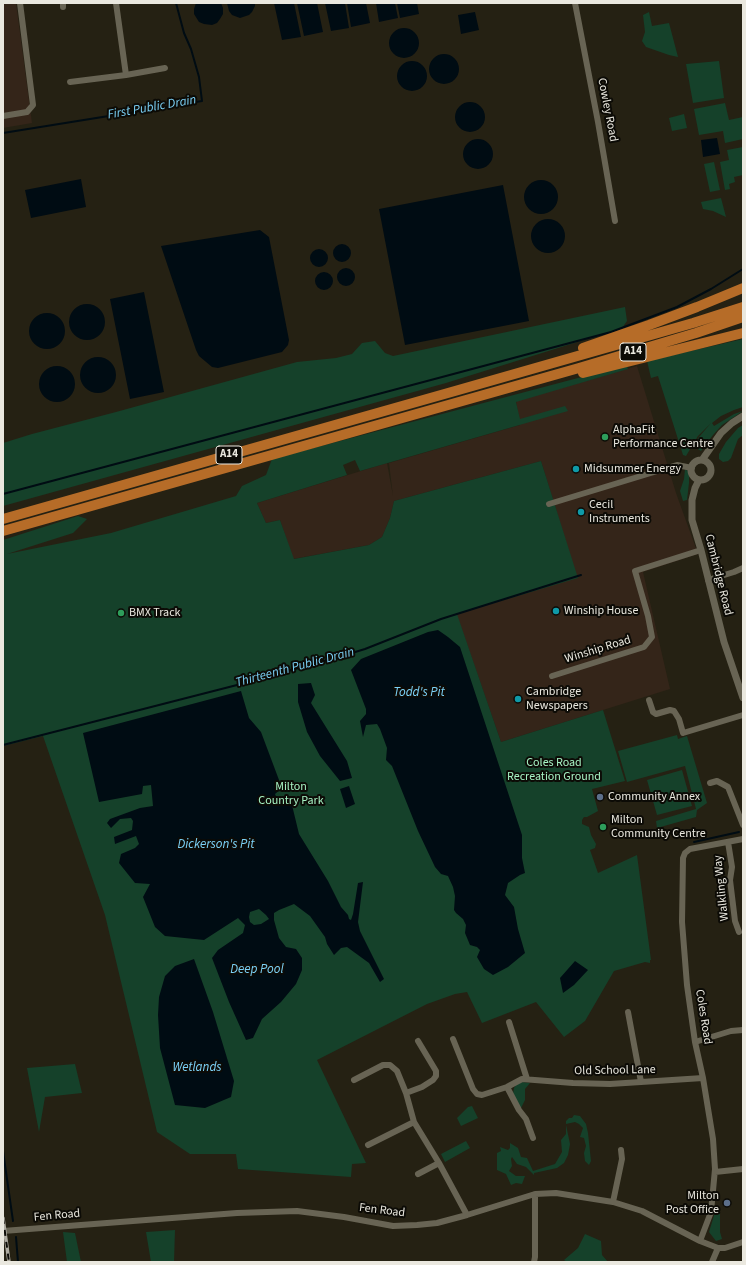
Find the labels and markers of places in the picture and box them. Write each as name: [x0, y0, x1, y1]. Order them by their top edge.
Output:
place label: AlphaFit Performance Centre: [613, 423, 713, 451]
marker: AlphaFit Performance Centre: [600, 432, 610, 442]
place label: Midsummer Energy: [584, 462, 681, 476]
marker: Midsummer Energy: [571, 464, 581, 474]
place label: Cecil Instruments: [589, 498, 650, 526]
marker: Cecil Instruments: [576, 507, 586, 517]
place label: Winship House: [564, 604, 638, 618]
place label: BMX Track: [129, 606, 181, 620]
marker: Winship House: [551, 606, 561, 616]
marker: BMX Track: [116, 608, 126, 618]
place label: Cambridge Newspapers: [526, 685, 588, 713]
marker: Cambridge Newspapers: [513, 694, 523, 704]
place label: Community Annex: [608, 790, 700, 804]
marker: Community Annex: [595, 792, 605, 802]
place label: Milton Community Centre: [611, 813, 706, 841]
marker: Milton Community Centre: [598, 822, 608, 832]
place label: Milton Post Office: [666, 1189, 719, 1217]
marker: Milton Post Office: [722, 1198, 732, 1208]

